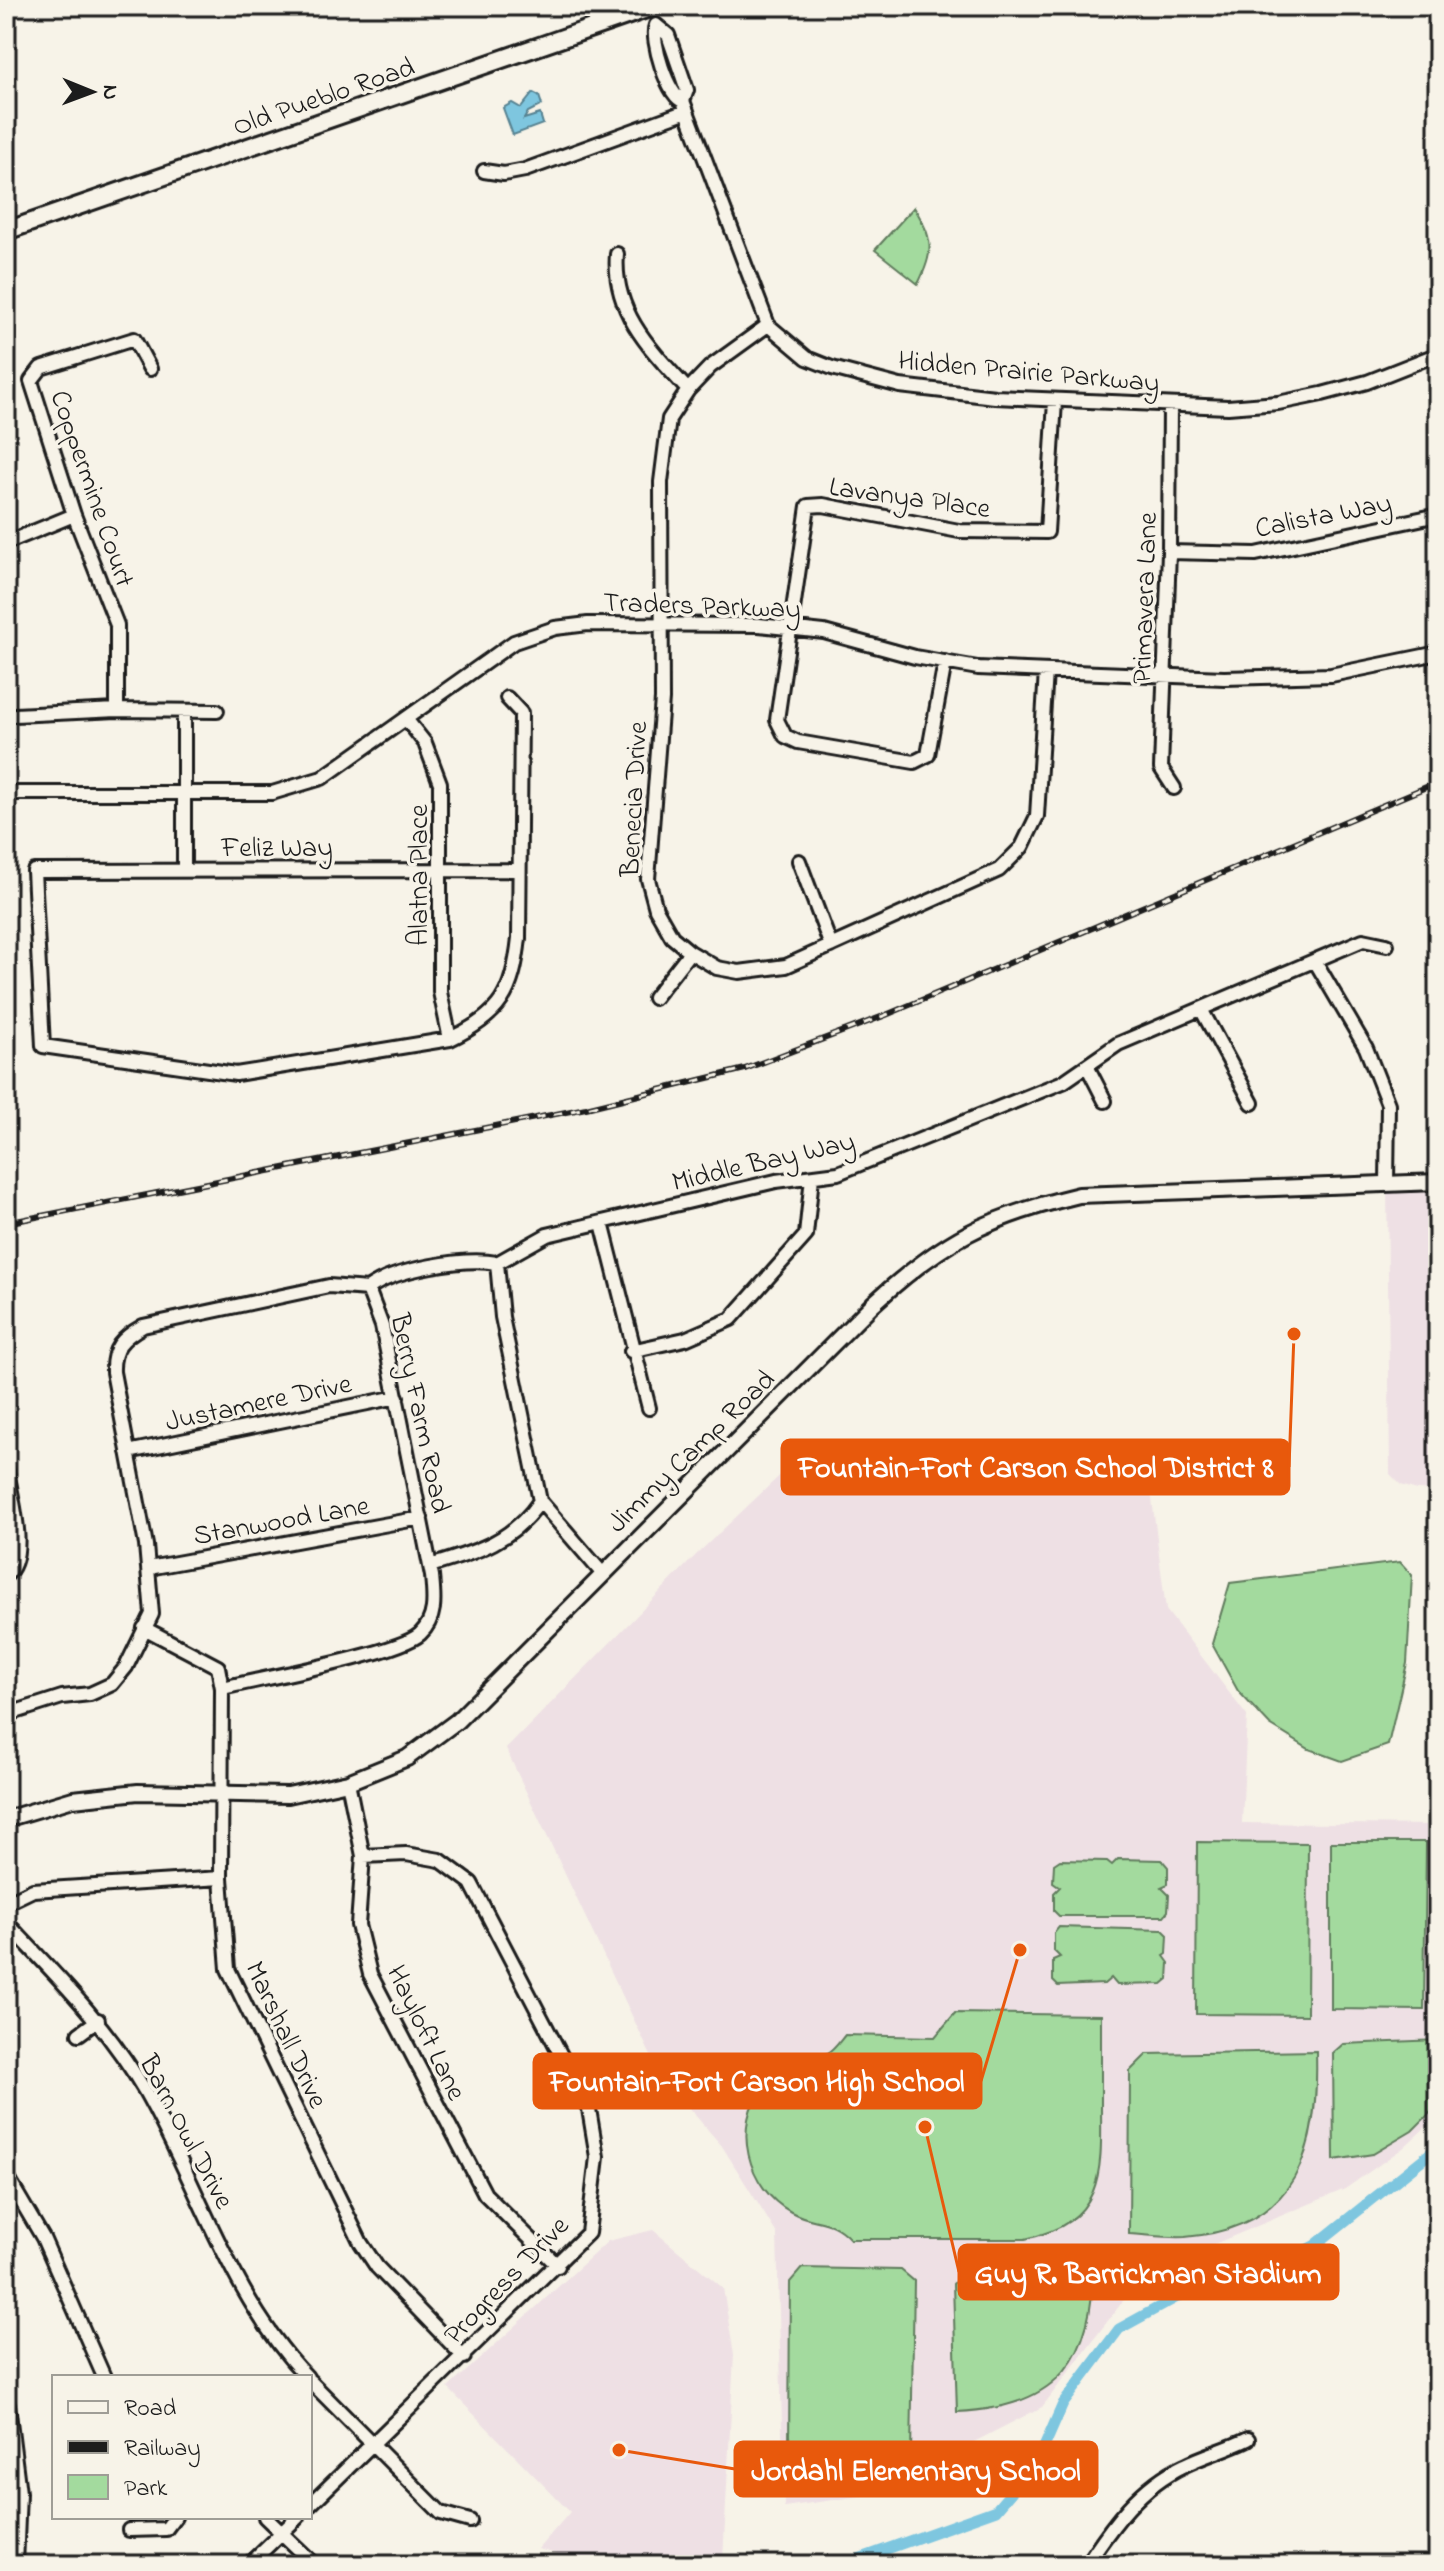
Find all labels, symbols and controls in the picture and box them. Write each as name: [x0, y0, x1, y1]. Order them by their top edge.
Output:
street label: Old Pueblo Road: [228, 48, 421, 149]
north arrow: [52, 52, 132, 132]
text: N: [93, 85, 125, 100]
street label: Hidden Prairie Parkway: [896, 342, 1161, 405]
street label: Coppermine Court: [38, 385, 144, 593]
street label: Lavanya Place: [826, 468, 993, 531]
street label: Calista Way: [1252, 484, 1396, 551]
street label: Primavera Lane: [1123, 511, 1170, 685]
street label: Traders Parkway: [602, 584, 801, 631]
street label: Benecia Drive: [611, 720, 660, 879]
street label: Alatna Place: [400, 804, 441, 946]
street label: Feliz Way: [220, 829, 333, 870]
street label: Middle Bay Way: [668, 1122, 859, 1204]
street label: Berry Farm Road: [377, 1309, 460, 1517]
street label: Jimmy Camp Road: [599, 1361, 786, 1544]
street label: Justamere Drive: [162, 1365, 356, 1444]
callout: Fountain-Fort Carson School District 8: [782, 1440, 1289, 1494]
text: Fountain-Fort Carson School District 8: [796, 1448, 1274, 1492]
street label: Stanwood Lane: [190, 1487, 373, 1558]
street label: Marshall Drive: [233, 1955, 337, 2116]
street label: Hayloft Lane: [374, 1959, 476, 2109]
street label: Barn Owl Drive: [126, 2047, 243, 2218]
callout: Fountain-Fort Carson High School: [534, 2054, 981, 2108]
text: Fountain-Fort Carson High School: [547, 2062, 965, 2107]
street label: Progress Drive: [435, 2207, 580, 2355]
callout: Guy R. Barrickman Stadium: [959, 2245, 1338, 2299]
text: Guy R. Barrickman Stadium: [974, 2254, 1322, 2298]
legend: [52, 2375, 312, 2519]
text: Road: [124, 2392, 177, 2427]
text: Railway: [124, 2432, 201, 2468]
callout: Jordahl Elementary School: [735, 2442, 1097, 2496]
text: Jordahl Elementary School: [751, 2451, 1081, 2495]
text: Park: [124, 2472, 168, 2507]

